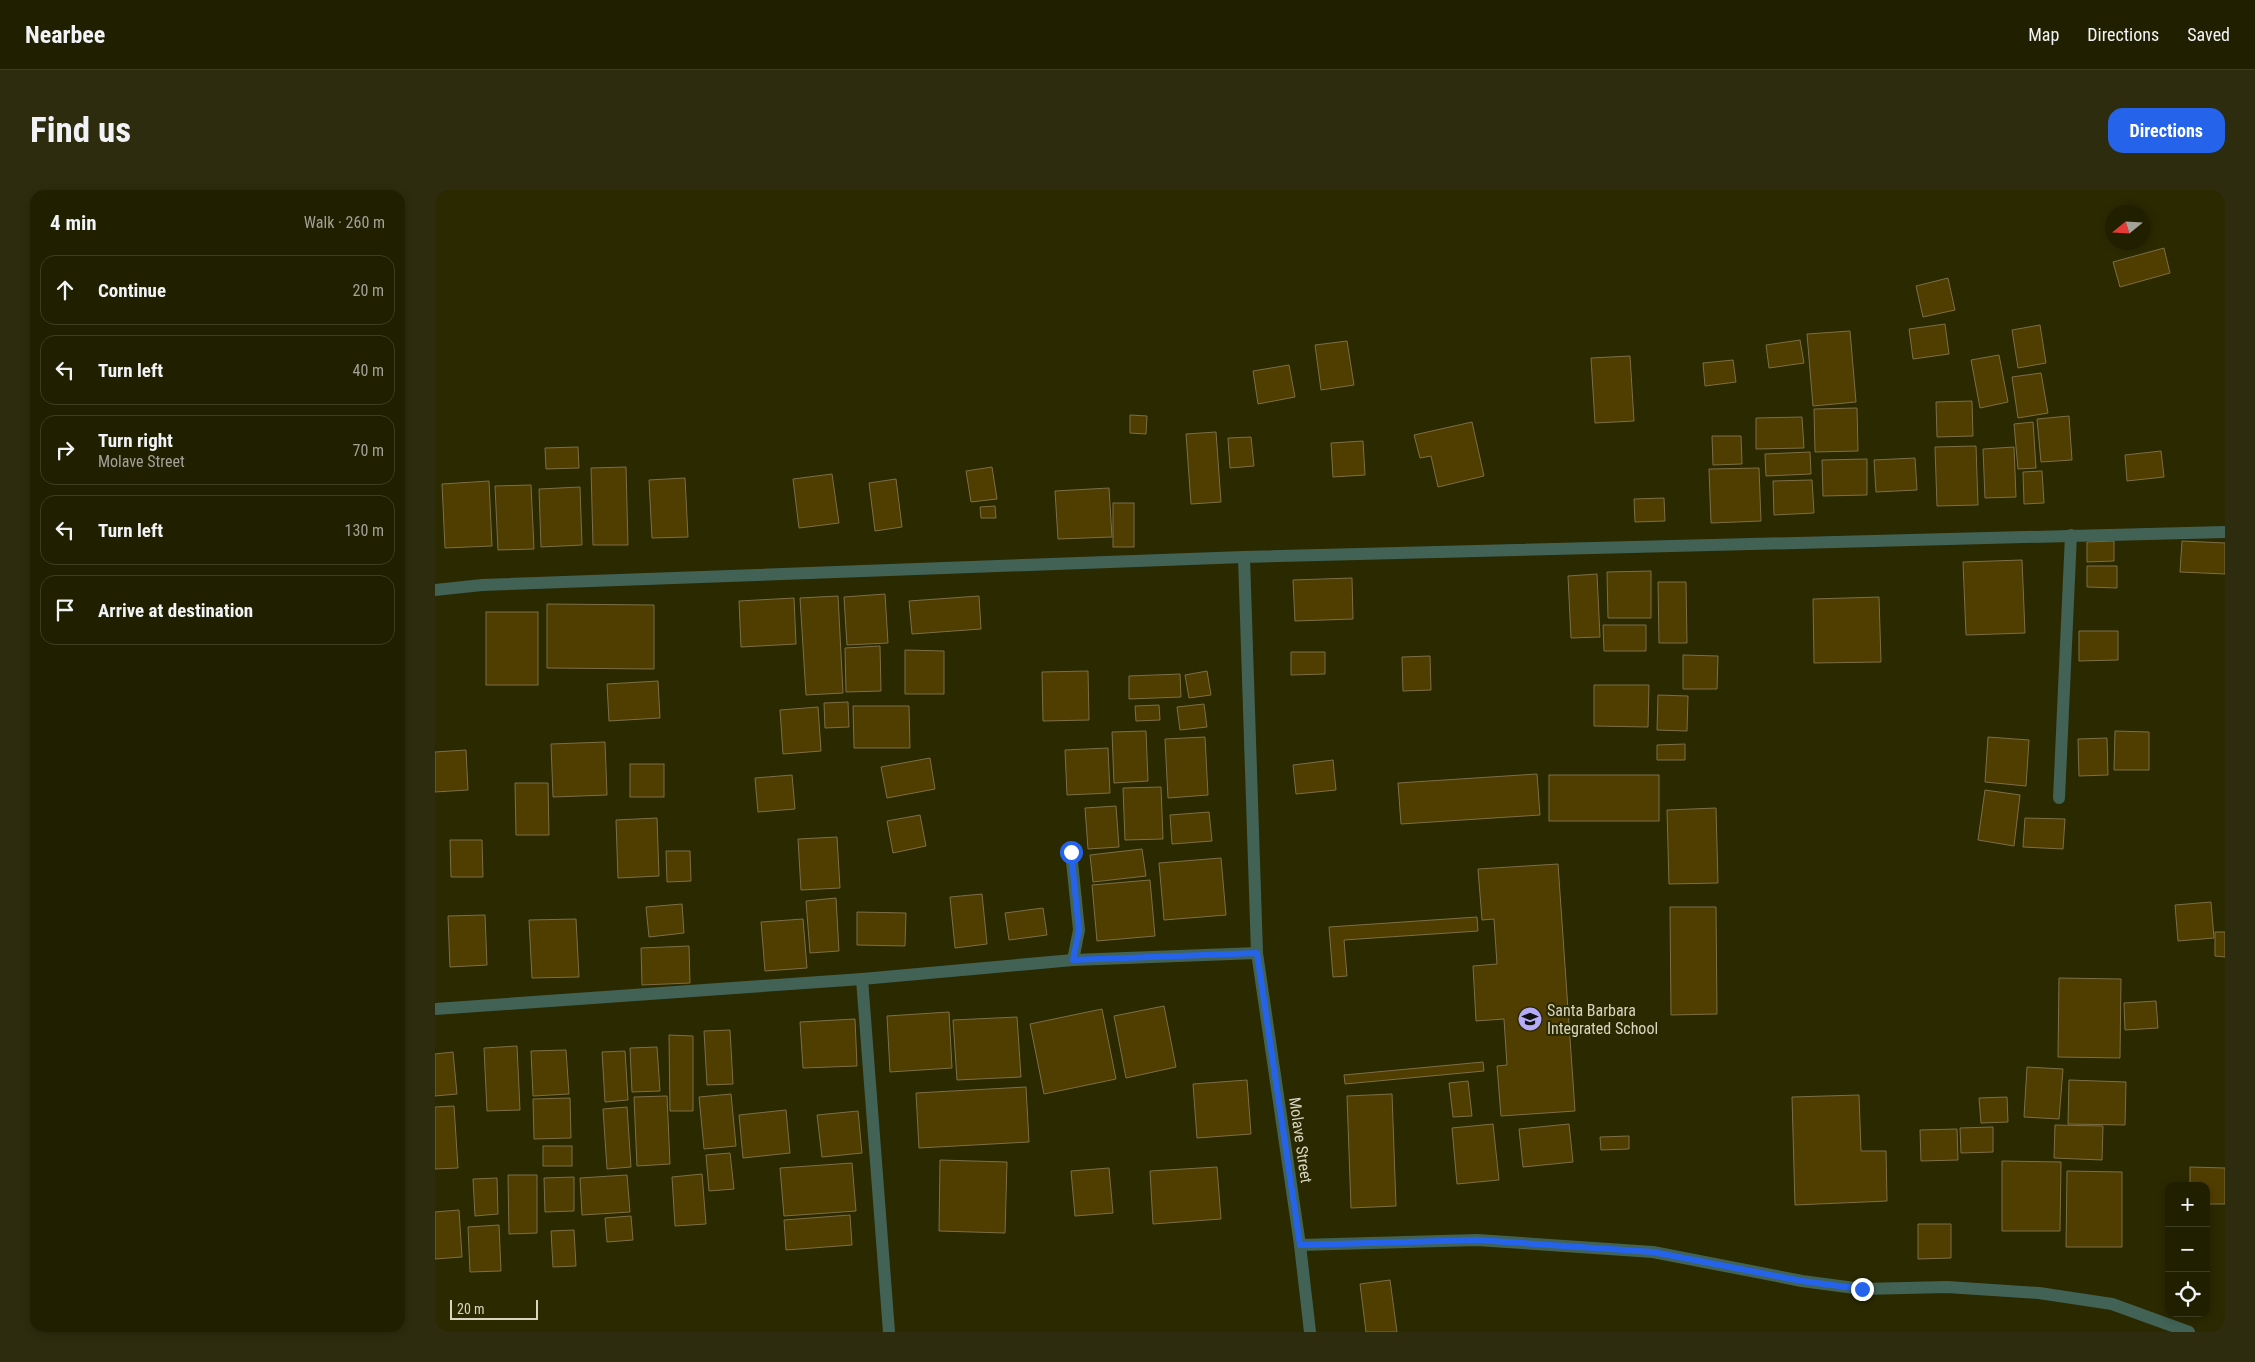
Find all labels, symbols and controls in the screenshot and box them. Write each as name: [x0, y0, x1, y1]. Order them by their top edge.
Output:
text: Nearbee: [25, 21, 105, 49]
text: Map: [2028, 24, 2059, 45]
text: Directions: [2087, 24, 2159, 45]
text: Saved: [2187, 24, 2230, 45]
button: Directions: [2108, 108, 2225, 153]
text: Find us: [30, 110, 131, 151]
north arrow: [2105, 205, 2150, 250]
text: 4 min: [50, 211, 97, 235]
text: Walk · 260 m: [304, 213, 385, 232]
icon: ahead: [51, 276, 79, 304]
text: Continue: [98, 279, 166, 302]
text: 20 m: [352, 281, 384, 300]
icon: left: [51, 356, 79, 384]
text: Turn left: [98, 359, 163, 382]
text: 40 m: [352, 361, 384, 380]
text: Turn right: [98, 429, 173, 452]
icon: right: [51, 436, 79, 464]
text: 70 m: [352, 441, 384, 460]
text: Molave Street: [98, 452, 185, 471]
icon: left: [51, 516, 79, 544]
text: Turn left: [98, 519, 163, 542]
text: 130 m: [345, 521, 384, 540]
icon: arrive: [51, 596, 79, 624]
text: Arrive at destination: [98, 599, 253, 622]
route start: [1060, 841, 1083, 864]
place label: Santa Barbara Integrated School: [1547, 1001, 1658, 1038]
school or university icon: Santa Barbara Integrated School: [1517, 1006, 1543, 1032]
street label: Molave Street: [1285, 1096, 1316, 1185]
map controls: [2165, 1182, 2210, 1317]
button: +: [2165, 1182, 2210, 1227]
button: −: [2165, 1227, 2210, 1272]
button: locate: [2165, 1272, 2210, 1317]
route end: [1851, 1278, 1874, 1301]
scale bar: [450, 1297, 537, 1320]
text: 20 m: [457, 1301, 485, 1317]

